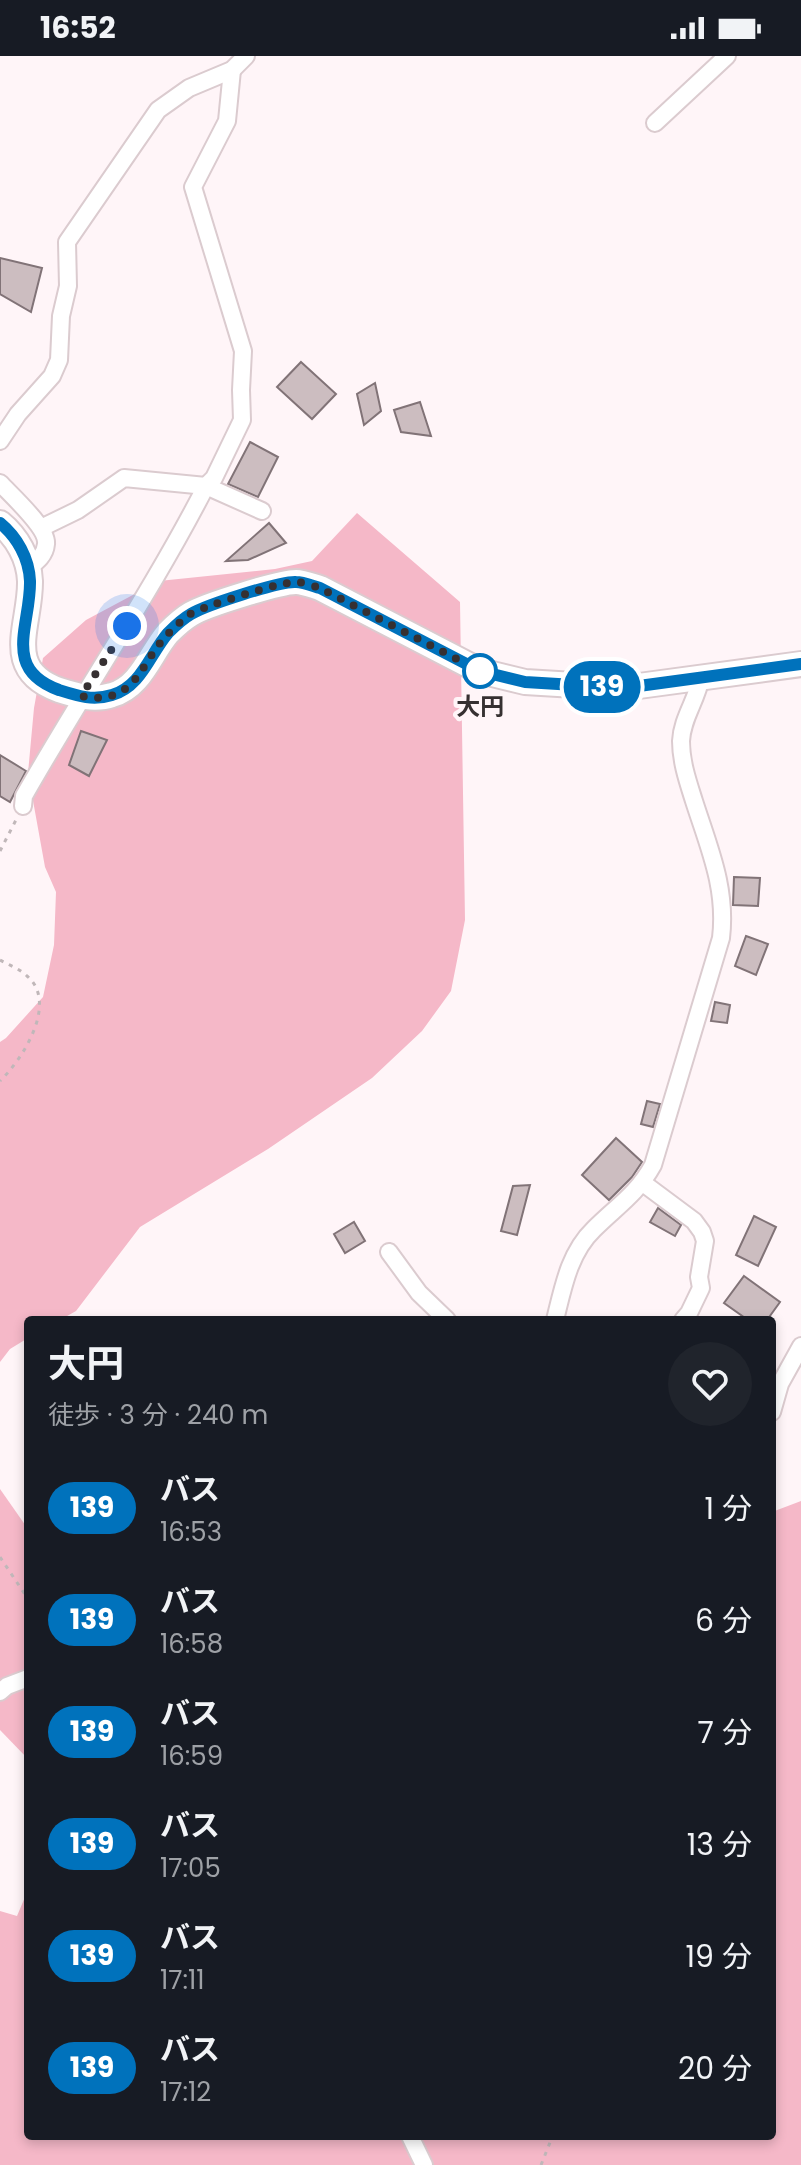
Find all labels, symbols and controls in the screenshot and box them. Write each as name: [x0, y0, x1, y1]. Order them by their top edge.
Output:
text: 16:52: [40, 6, 116, 49]
your location: [107, 606, 147, 646]
marker: 大円: [463, 654, 497, 688]
line badge: 139: [556, 661, 648, 713]
text: 139: [580, 667, 624, 706]
place label: 大円: [456, 690, 504, 723]
text: 大円: [48, 1337, 124, 1390]
button: heart: [668, 1342, 752, 1426]
text: 徒歩 · 3 分 · 240 m: [48, 1397, 268, 1433]
text: バス: [160, 1468, 220, 1511]
text: 1 分: [704, 1487, 752, 1530]
text: 139: [70, 1488, 114, 1527]
text: 16:53: [160, 1514, 222, 1550]
text: バス: [160, 1580, 220, 1623]
text: 6 分: [695, 1599, 752, 1642]
text: 139: [70, 1600, 114, 1639]
text: 16:58: [160, 1626, 223, 1662]
text: バス: [160, 1692, 220, 1735]
text: 7 分: [698, 1711, 752, 1754]
text: 139: [70, 1712, 114, 1751]
text: 16:59: [160, 1738, 223, 1774]
text: バス: [160, 1804, 220, 1847]
text: 13 分: [687, 1823, 752, 1866]
text: 139: [70, 1824, 114, 1863]
text: 17:05: [160, 1850, 221, 1886]
text: バス: [160, 1916, 220, 1959]
text: 19 分: [685, 1935, 752, 1978]
text: 139: [70, 1936, 114, 1975]
text: 17:11: [160, 1962, 205, 1998]
text: バス: [160, 2028, 220, 2071]
text: 20 分: [678, 2047, 752, 2090]
text: 139: [70, 2048, 114, 2087]
text: 17:12: [160, 2074, 211, 2110]

